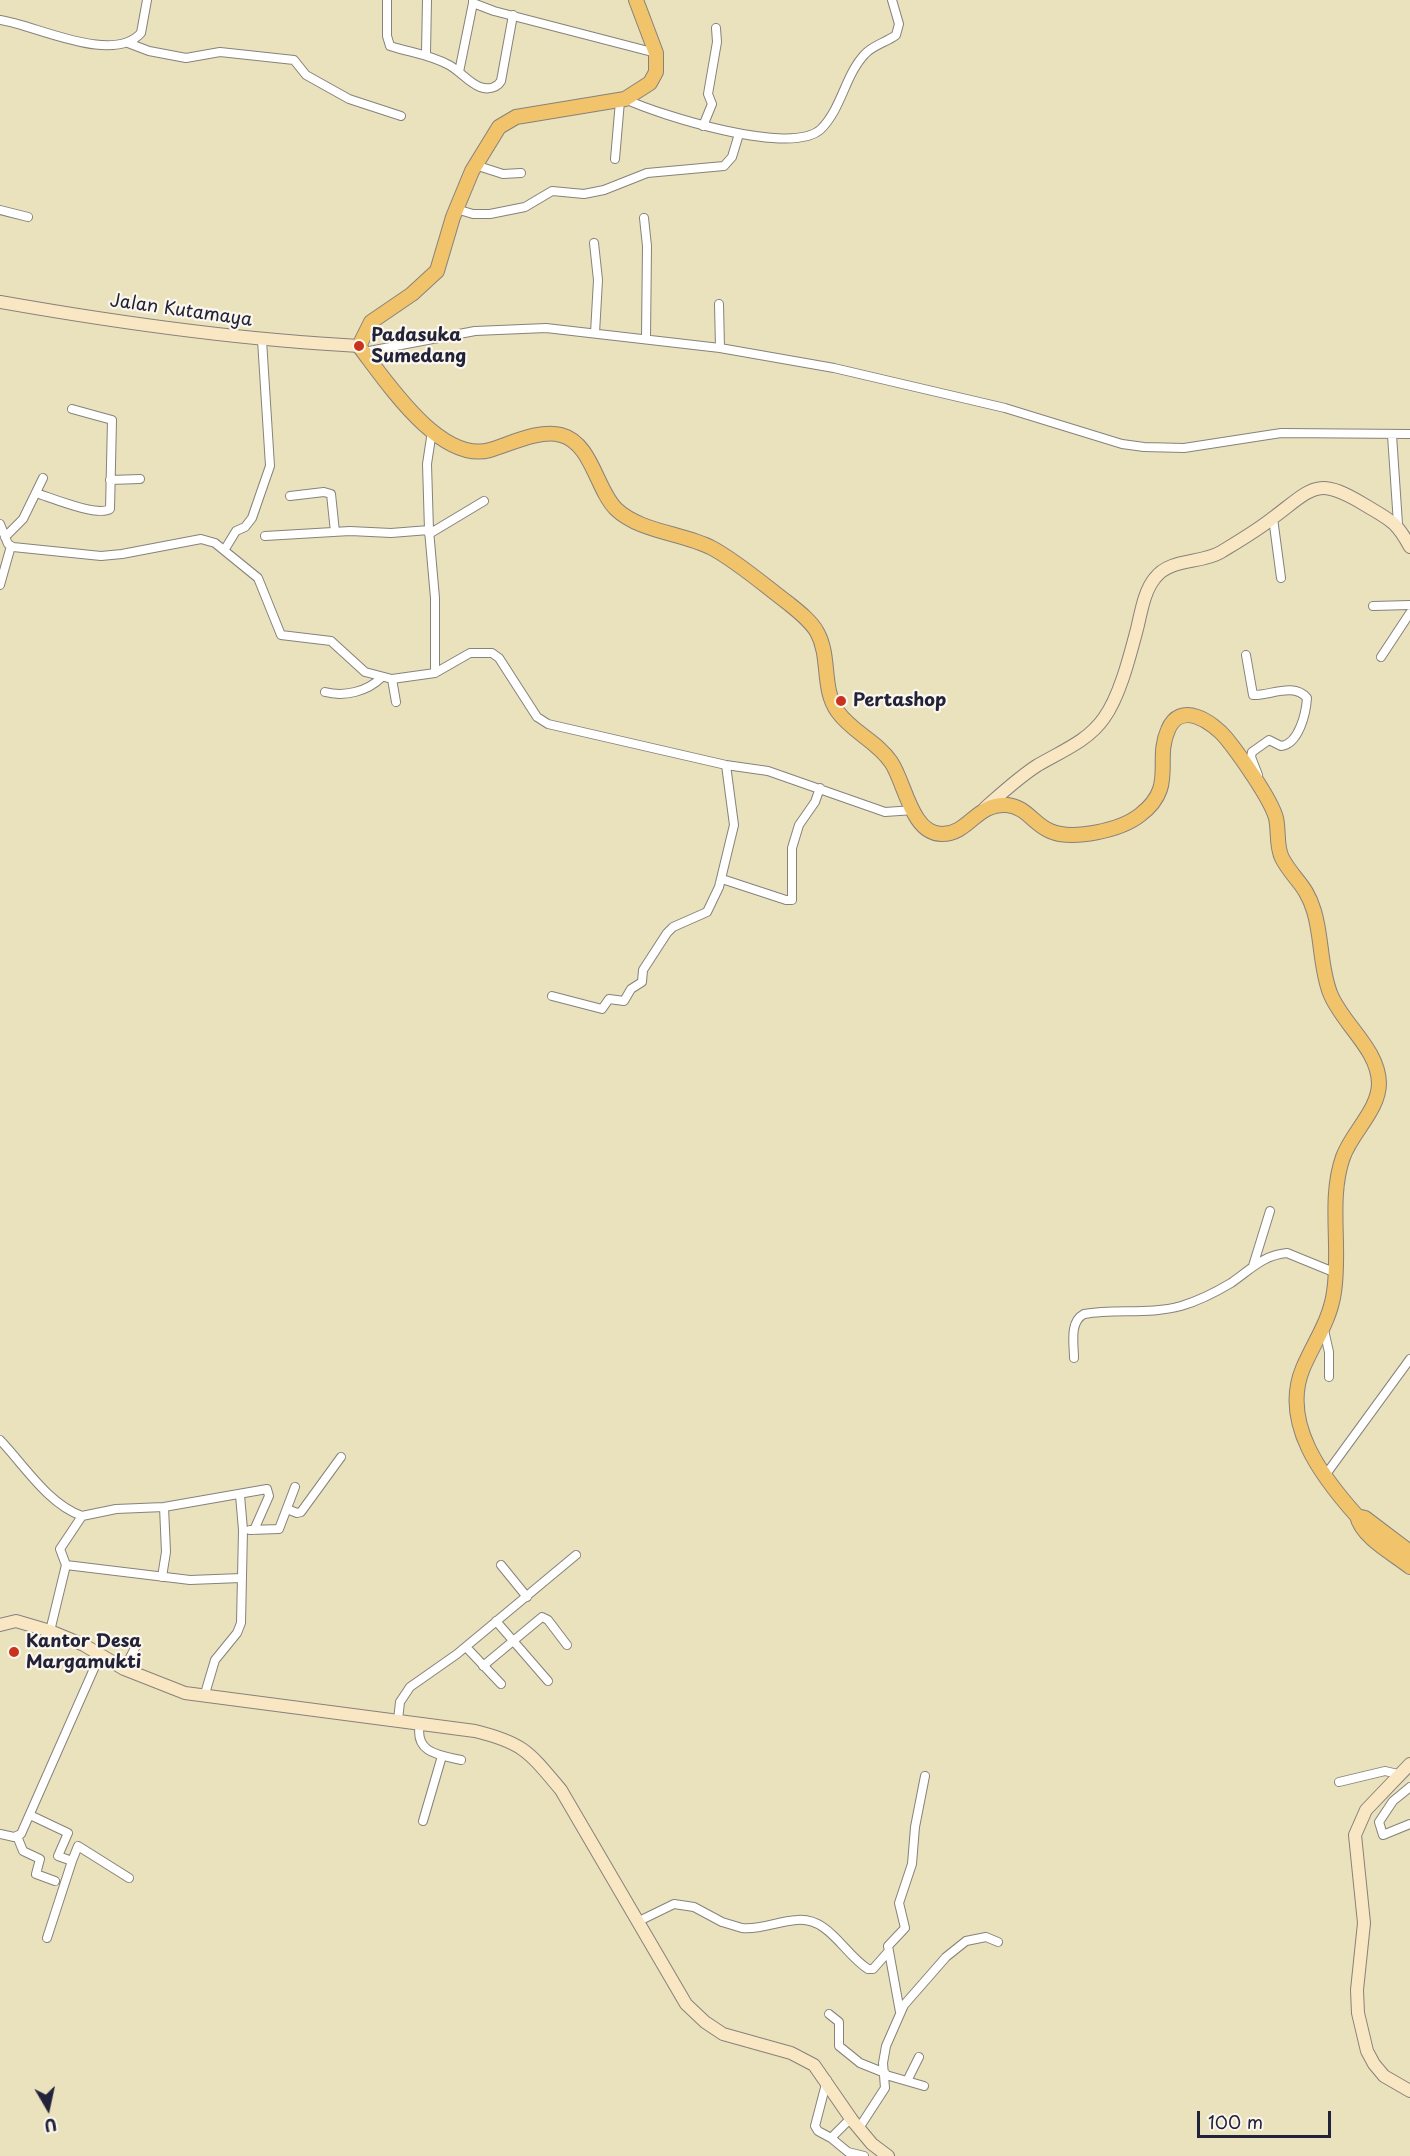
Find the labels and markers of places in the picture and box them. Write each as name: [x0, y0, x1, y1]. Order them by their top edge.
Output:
place label: Padasuka Sumedang: [371, 325, 466, 368]
marker: Padasuka Sumedang: [352, 339, 366, 353]
place label: Pertashop: [853, 690, 946, 712]
marker: Pertashop: [834, 694, 848, 708]
place label: Kantor Desa Margamukti: [26, 1631, 141, 1674]
marker: Kantor Desa Margamukti: [7, 1645, 21, 1659]

